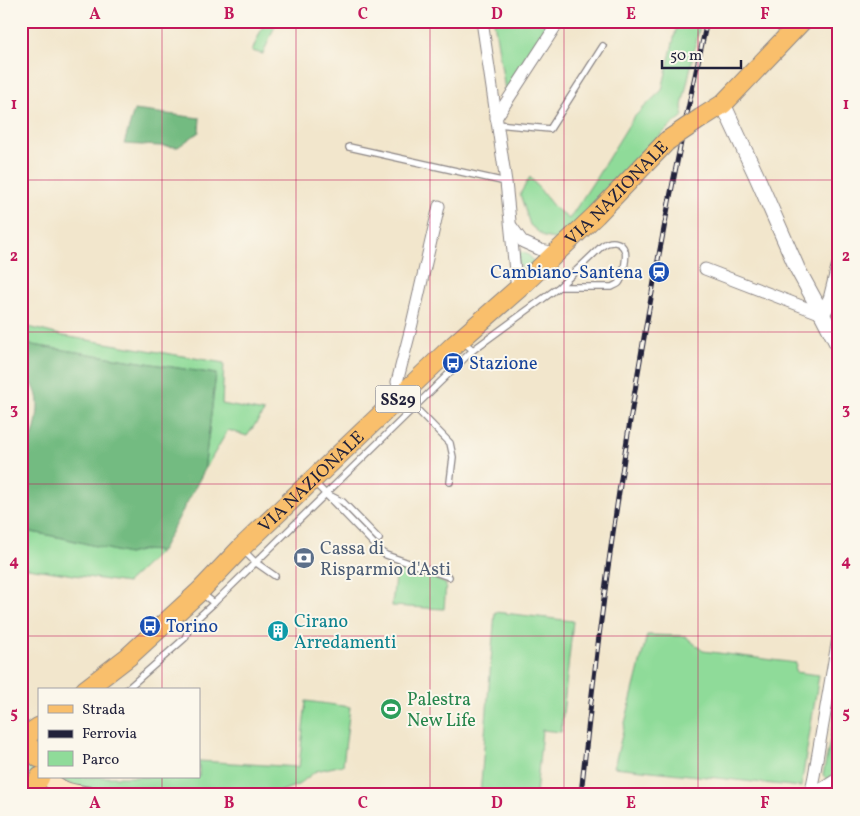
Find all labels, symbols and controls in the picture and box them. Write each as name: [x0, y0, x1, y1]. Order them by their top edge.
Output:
text: A: [89, 4, 101, 26]
text: B: [224, 4, 235, 26]
text: C: [358, 4, 368, 26]
text: D: [491, 4, 503, 26]
text: E: [626, 4, 636, 26]
text: F: [760, 4, 770, 26]
scale bar: [662, 38, 741, 70]
text: 50 m: [670, 46, 702, 67]
text: 1: [11, 94, 17, 116]
text: 1: [843, 94, 849, 116]
street label: VIA NAZIONALE: [560, 136, 675, 252]
text: 2: [10, 246, 18, 268]
text: 2: [842, 246, 850, 268]
station icon: Cambiano-Santena: [647, 260, 671, 284]
place label: Cambiano-Santena: [490, 261, 643, 286]
bus stop icon: Stazione: [441, 351, 465, 375]
place label: Stazione: [469, 352, 538, 377]
road number: SS29: [376, 386, 420, 412]
text: 3: [10, 399, 18, 421]
text: 3: [842, 399, 850, 421]
street label: VIA NAZIONALE: [253, 426, 371, 539]
place label: Cassa di Risparmio d'Asti: [320, 537, 451, 583]
bank icon: Cassa di Risparmio d'Asti: [292, 546, 316, 570]
text: 4: [9, 551, 19, 573]
text: 4: [841, 551, 851, 573]
place label: Cirano Arredamenti: [294, 610, 396, 656]
bus stop icon: Torino: [138, 614, 162, 638]
place label: Torino: [166, 615, 218, 640]
building icon: Cirano Arredamenti: [266, 619, 290, 643]
legend: [38, 688, 200, 778]
place label: Palestra New Life: [407, 688, 476, 734]
sports icon: Palestra New Life: [379, 697, 403, 721]
text: Strada: [82, 700, 125, 721]
text: 5: [10, 703, 18, 725]
text: 5: [842, 703, 850, 725]
text: Ferrovia: [82, 724, 137, 745]
text: Parco: [82, 750, 119, 771]
text: A: [89, 793, 101, 815]
text: B: [224, 793, 235, 815]
text: C: [358, 793, 368, 815]
text: D: [491, 793, 503, 815]
text: E: [626, 793, 636, 815]
text: F: [760, 793, 770, 815]

